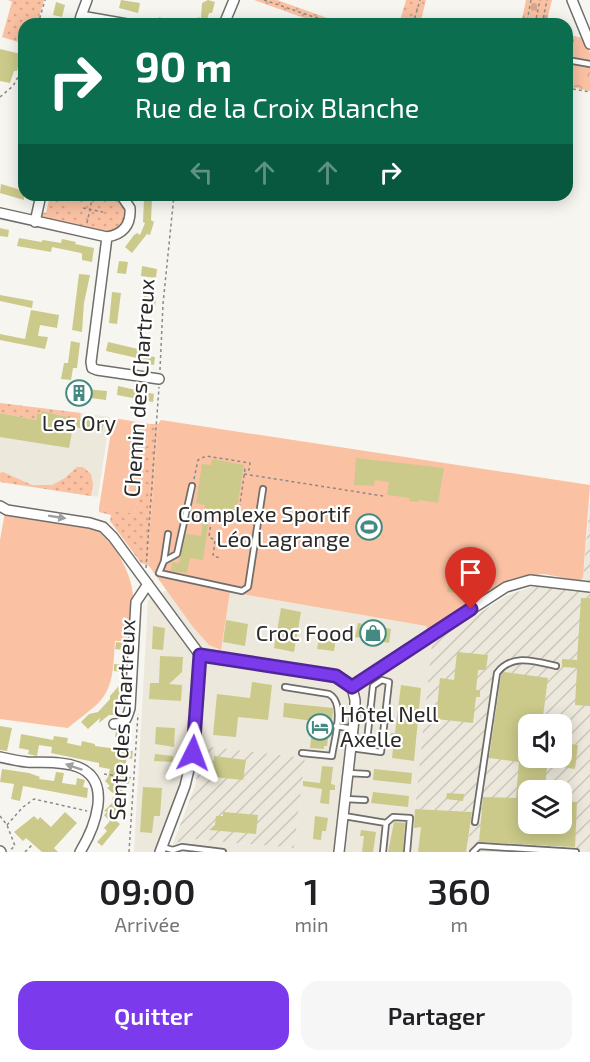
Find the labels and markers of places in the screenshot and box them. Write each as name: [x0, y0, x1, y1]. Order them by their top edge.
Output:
building icon: Les Ory: [64, 378, 94, 408]
place label: Les Ory: [42, 409, 117, 435]
place label: Complexe Sportif Léo Lagrange: [178, 500, 351, 551]
sports icon: Complexe Sportif Léo Lagrange: [354, 512, 384, 542]
pin: [445, 547, 496, 609]
shop icon: Croc Food: [358, 618, 388, 648]
place label: Croc Food: [256, 619, 354, 645]
place label: Hôtel Nell Axelle: [340, 700, 439, 751]
hotel icon: Hôtel Nell Axelle: [305, 712, 335, 742]

